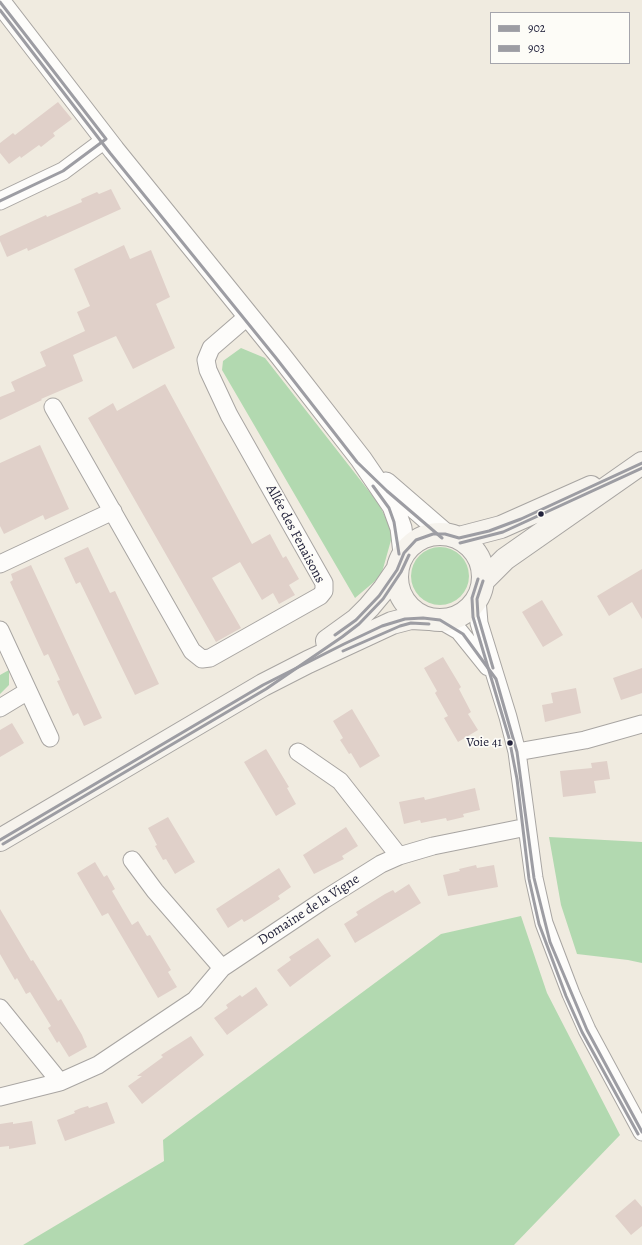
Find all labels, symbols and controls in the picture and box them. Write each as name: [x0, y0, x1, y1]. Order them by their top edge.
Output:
legend: [490, 12, 630, 64]
text: 902: [528, 20, 546, 36]
text: 903: [528, 40, 545, 56]
street label: Allée des Fenaisons: [262, 482, 328, 586]
unlabelled marker: [536, 509, 546, 519]
place label: Voie 41: [466, 735, 502, 751]
marker: Voie 41: [505, 738, 515, 748]
street label: Domaine de la Vigne: [255, 871, 363, 949]

